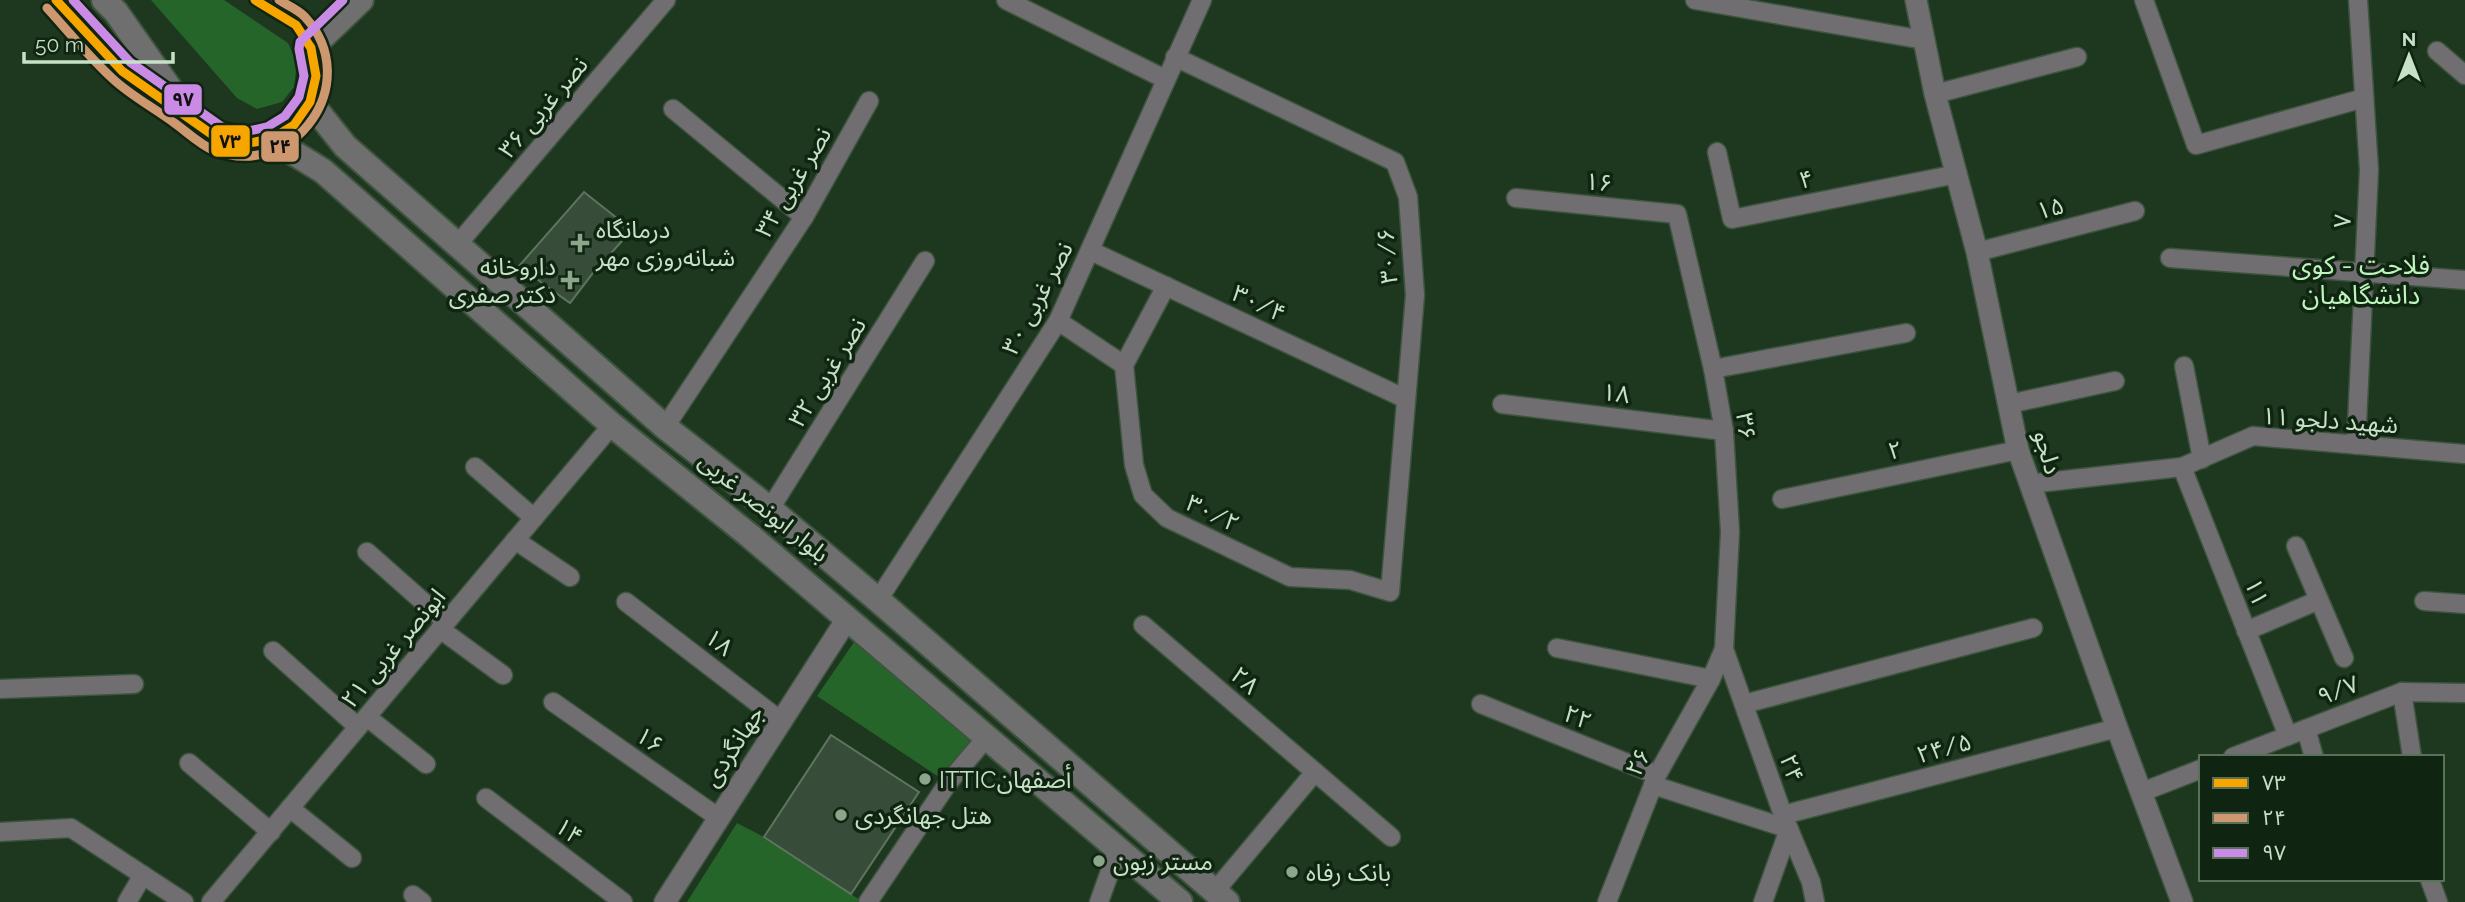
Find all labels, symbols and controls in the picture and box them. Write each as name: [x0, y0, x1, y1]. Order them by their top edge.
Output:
scale bar: [24, 21, 173, 65]
north arrow: [2374, 21, 2444, 91]
text: N: [2402, 28, 2416, 50]
text: 50 m: [35, 32, 84, 57]
street label: نصر غربی ۳۶: [492, 50, 594, 164]
line badge: ۹۷: [163, 83, 203, 116]
text: ۹۷: [172, 88, 194, 110]
street label: نصر غربی ۳۴: [749, 122, 837, 242]
line badge: ۷۳: [210, 124, 251, 158]
text: ۷۳: [219, 130, 241, 152]
line badge: ۲۴: [260, 130, 300, 163]
text: ۲۴: [269, 135, 291, 157]
street label: ۴: [1796, 163, 1816, 195]
street label: ۱۶: [1584, 166, 1614, 198]
street label: ۱۵: [2033, 190, 2067, 226]
street label: ۷: [2327, 213, 2357, 229]
place label: درمانگاه شبانه‌روزی مهر: [595, 215, 735, 272]
street label: ۳۰/۶: [1371, 227, 1403, 285]
marker: درمانگاه شبانه‌روزی مهر: [570, 233, 590, 253]
street label: نصر غربی ۳۰: [995, 237, 1079, 359]
district label: فلاحت - کوی دانشگاهیان: [2292, 250, 2430, 310]
place label: داروخانه دکتر صفری: [449, 252, 556, 309]
marker: داروخانه دکتر صفری: [562, 272, 578, 288]
street label: ۳۰/۴: [1228, 278, 1290, 328]
street label: نصر غربی ۳۲: [782, 312, 872, 432]
street label: ۱۸: [1601, 377, 1632, 409]
street label: شهید دلجو ۱۱: [2261, 401, 2399, 439]
street label: ۳۶: [1730, 411, 1762, 441]
street label: دلجو: [2028, 427, 2068, 477]
street label: ۲: [1885, 434, 1905, 466]
street label: بلوار ابونصر غربی: [693, 446, 835, 568]
street label: ۳۰/۲: [1182, 488, 1244, 538]
street label: ۱۱: [2239, 574, 2275, 610]
street label: ابونصر غربی ۲۱: [335, 582, 451, 714]
street label: ۱۸: [699, 622, 739, 662]
street label: ۲۸: [1225, 660, 1265, 700]
street label: ۹/۷: [2313, 669, 2363, 711]
street label: ۲۲: [1560, 698, 1596, 736]
street label: جهانگردی: [696, 700, 770, 792]
street label: ۱۶: [630, 720, 670, 760]
street label: ۲۴/۵: [1913, 727, 1975, 769]
street label: ۲۶: [1619, 743, 1657, 781]
street label: ۲۴: [1774, 750, 1810, 786]
legend: [2199, 755, 2444, 881]
place label: ITTICأصفهان: [939, 763, 1071, 794]
text: ۷۳: [2262, 770, 2286, 795]
marker: ITTICأصفهان: [917, 771, 933, 787]
place label: هتل جهانگردی: [855, 801, 992, 830]
text: ۲۴: [2262, 805, 2286, 830]
marker: هتل جهانگردی: [833, 807, 849, 823]
street label: ۱۴: [549, 811, 589, 851]
text: ۹۷: [2262, 840, 2286, 865]
place label: مستر زبون: [1113, 847, 1213, 876]
marker: مستر زبون: [1091, 853, 1107, 869]
place label: بانک رفاه: [1306, 858, 1391, 887]
marker: بانک رفاه: [1284, 864, 1300, 880]

